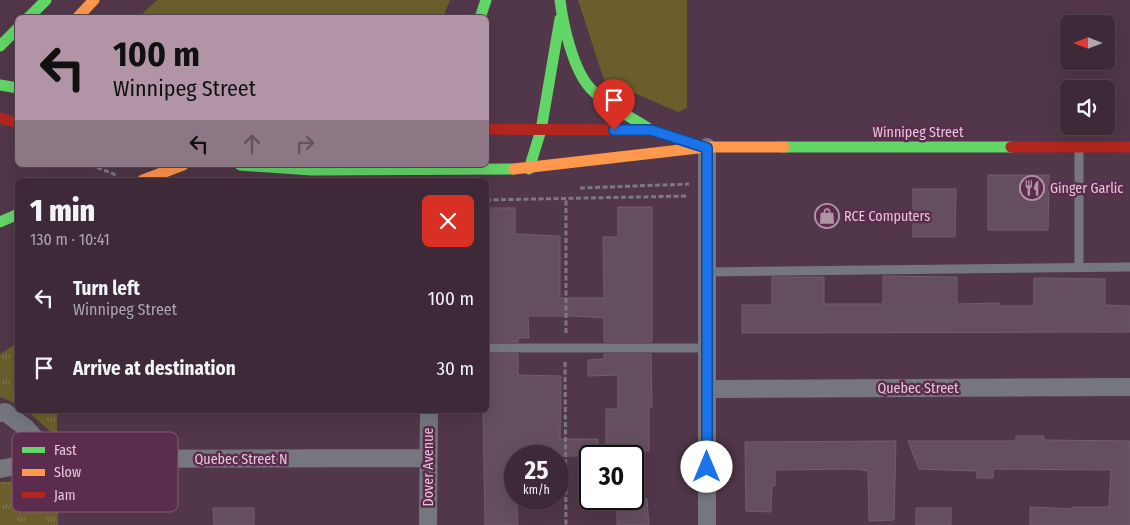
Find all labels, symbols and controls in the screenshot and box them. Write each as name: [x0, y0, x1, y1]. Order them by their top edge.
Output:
north arrow: [1060, 15, 1115, 70]
map controls: [1060, 15, 1115, 135]
text: 100 m: [113, 33, 200, 75]
icon: left: [30, 35, 95, 100]
text: Winnipeg Street: [113, 75, 256, 102]
pin: [593, 79, 635, 130]
button: sound: [1060, 80, 1115, 135]
icon: arrive: [600, 86, 628, 114]
street label: Winnipeg Street: [873, 124, 964, 141]
icon: left: [185, 130, 213, 158]
icon: ahead: [238, 130, 266, 158]
icon: right: [291, 130, 319, 158]
restaurant icon: Ginger Garlic: [1019, 175, 1045, 201]
place label: Ginger Garlic: [1050, 180, 1123, 197]
text: 1 min: [30, 193, 95, 229]
button: close: [422, 195, 474, 247]
shop icon: RCE Computers: [814, 203, 840, 229]
place label: RCE Computers: [844, 208, 930, 225]
text: 130 m · 10:41: [30, 230, 110, 249]
text: Turn left: [73, 277, 140, 300]
icon: left: [30, 284, 58, 312]
text: 100 m: [428, 287, 474, 310]
text: Winnipeg Street: [73, 300, 177, 319]
icon: arrive: [30, 354, 58, 382]
text: Arrive at destination: [73, 357, 236, 380]
text: 30 m: [436, 357, 474, 380]
street label: Quebec Street: [877, 380, 959, 397]
street label: Dover Avenue: [420, 428, 437, 506]
legend: [12, 432, 178, 512]
position arrow: [680, 440, 732, 492]
text: Fast: [54, 442, 77, 459]
speed limit sign: 30: [579, 445, 644, 510]
street label: Quebec Street N: [195, 451, 287, 468]
text: 25: [525, 456, 548, 486]
text: Slow: [54, 464, 81, 481]
text: km/h: [523, 483, 550, 497]
text: Jam: [54, 487, 75, 504]

